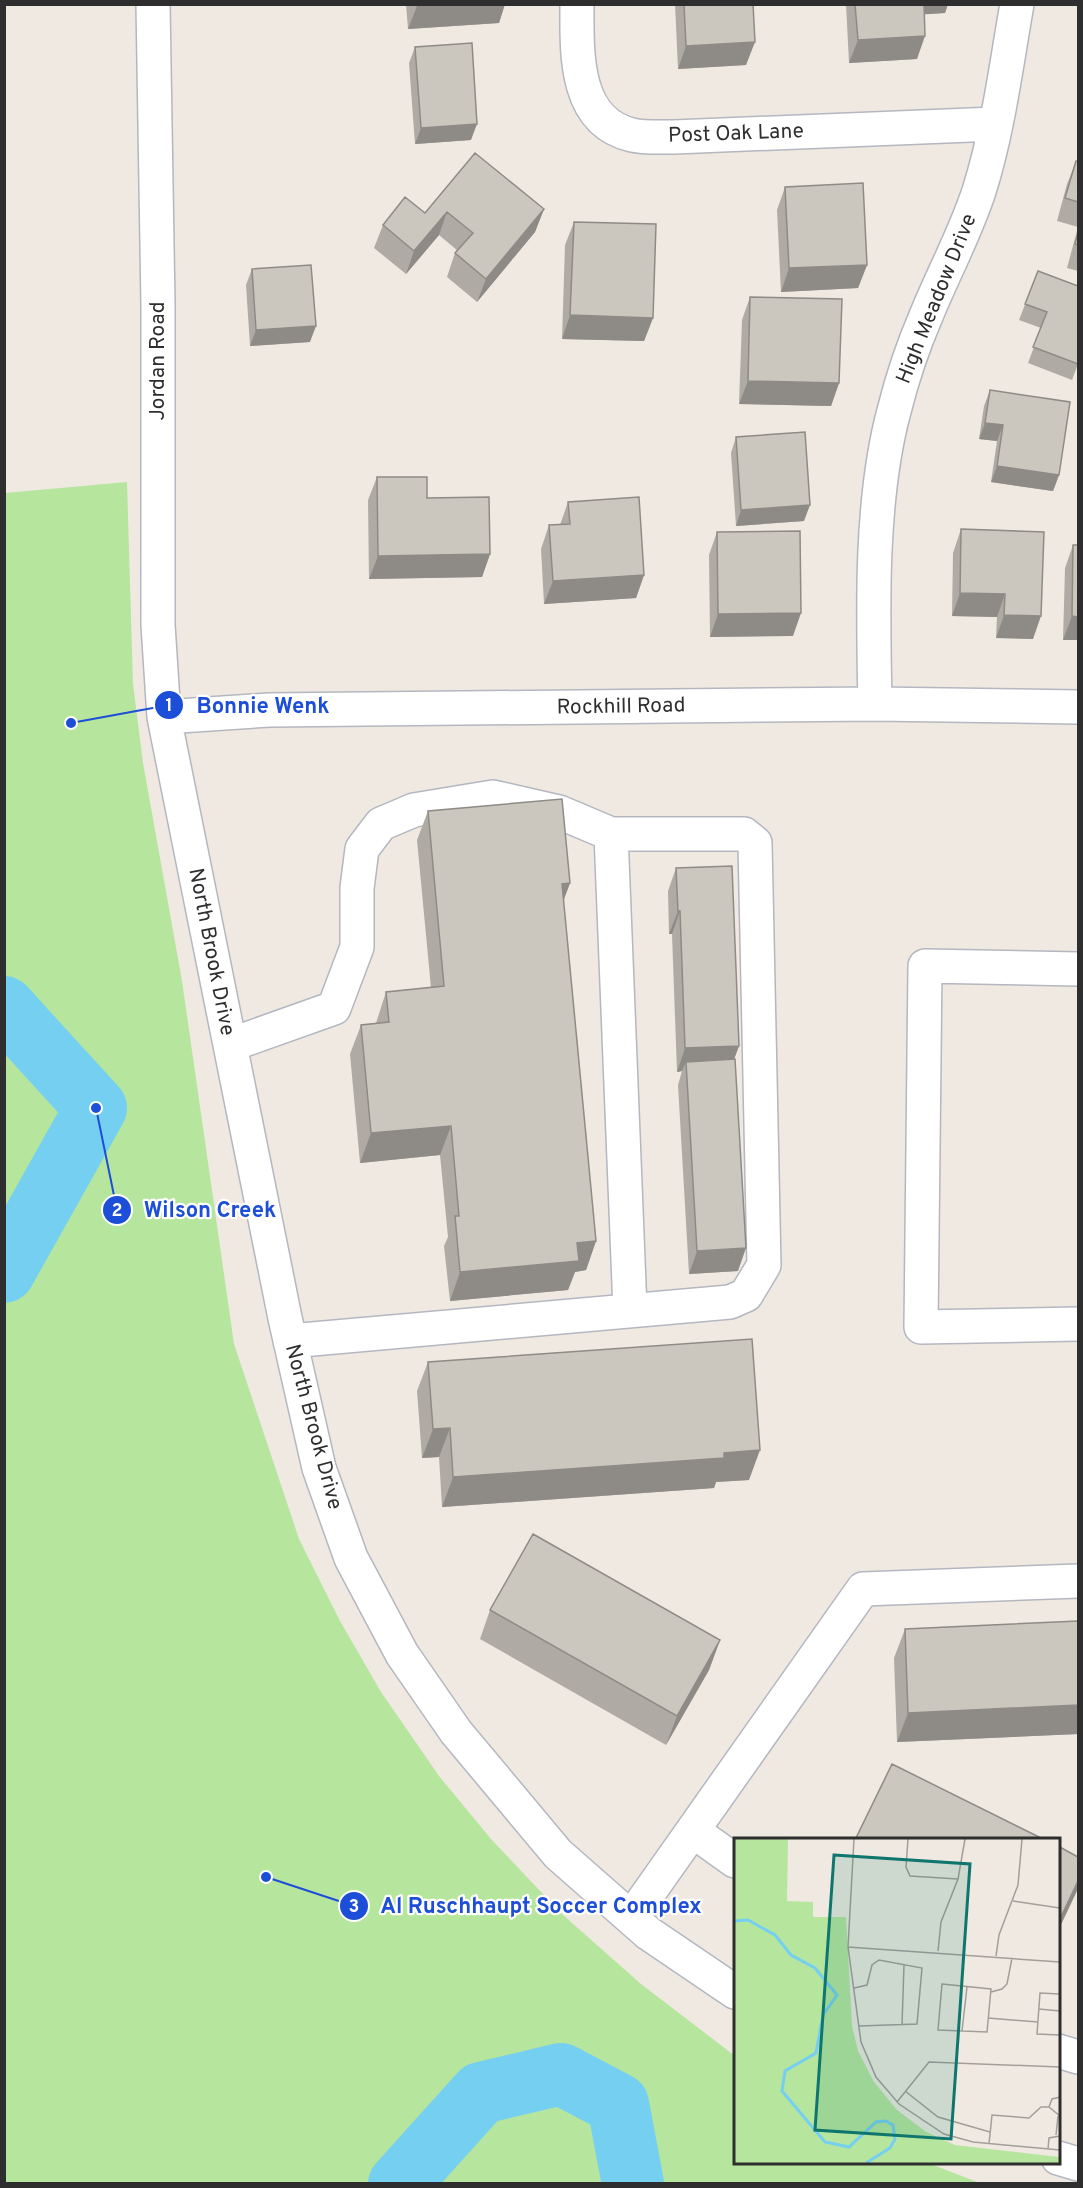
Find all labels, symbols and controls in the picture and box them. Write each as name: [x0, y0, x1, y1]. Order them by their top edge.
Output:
street label: Post Oak Lane: [668, 118, 804, 150]
street label: High Meadow Drive: [891, 210, 983, 388]
street label: Jordan Road: [145, 301, 172, 421]
callout: Bonnie Wenk: [154, 685, 341, 725]
street label: Rockhill Road: [556, 692, 686, 722]
text: Bonnie Wenk: [196, 694, 330, 721]
text: 1: [165, 695, 173, 718]
street label: North Brook Drive: [181, 866, 241, 1038]
callout: Wilson Creek: [102, 1190, 289, 1230]
text: Wilson Creek: [144, 1198, 276, 1225]
text: 2: [111, 1200, 123, 1223]
street label: North Brook Drive: [278, 1341, 348, 1513]
inset map: [734, 1838, 1059, 2164]
callout: Al Ruschhaupt Soccer Complex: [339, 1886, 714, 1926]
text: Al Ruschhaupt Soccer Complex: [380, 1894, 702, 1921]
text: 3: [349, 1896, 359, 1919]

